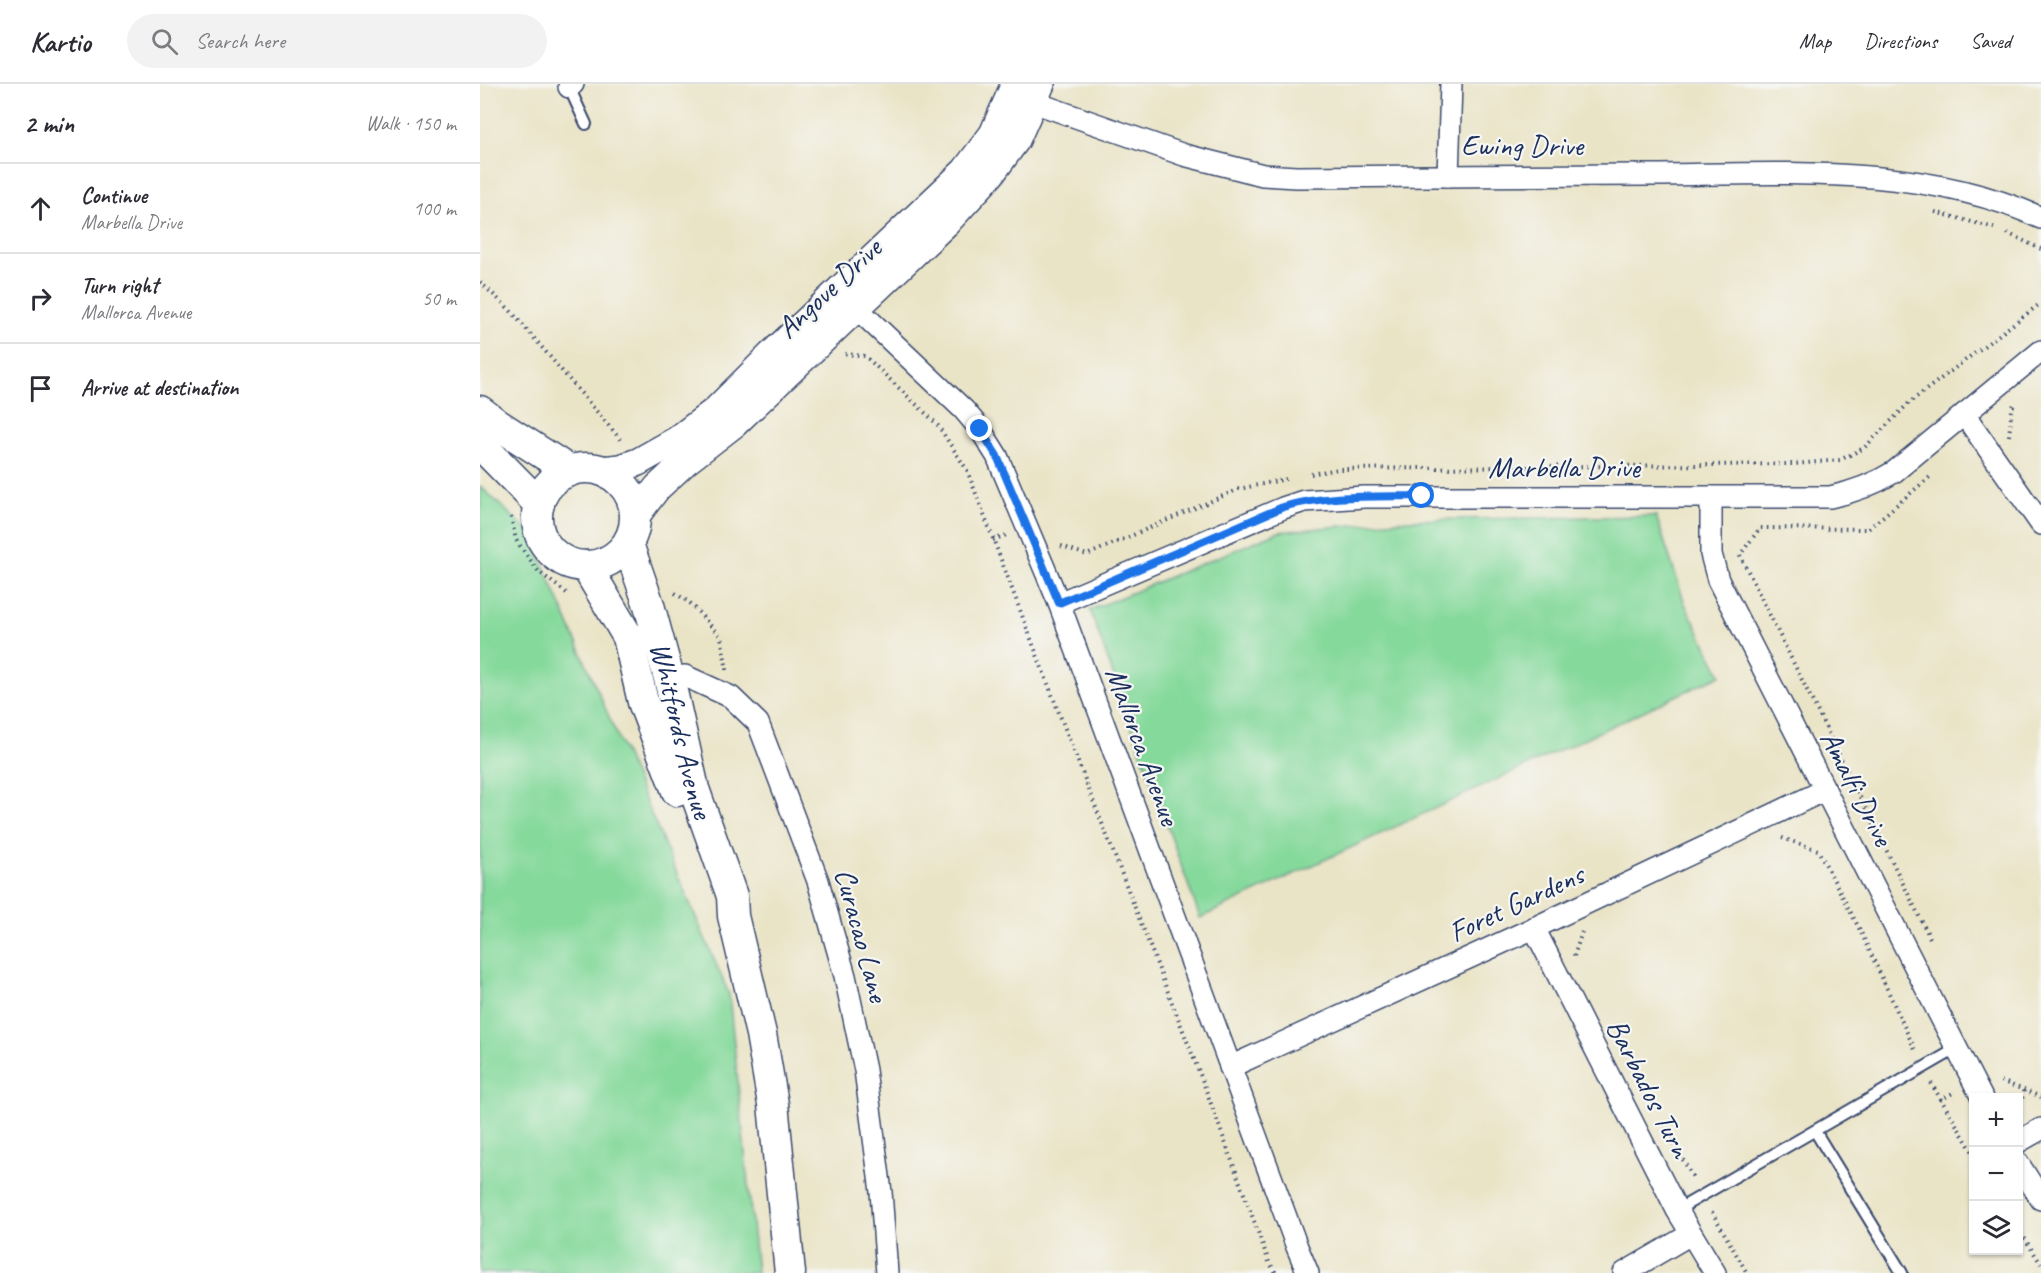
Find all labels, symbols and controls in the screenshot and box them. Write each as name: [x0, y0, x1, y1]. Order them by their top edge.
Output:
search box: [127, 14, 547, 68]
text: Kartio: [30, 24, 91, 59]
icon: search: [148, 25, 181, 58]
text: Search here: [196, 27, 285, 55]
text: Map: [1799, 28, 1831, 54]
text: Directions: [1864, 28, 1937, 54]
text: Saved: [1970, 28, 2011, 54]
text: 2 min: [24, 107, 74, 140]
text: Walk · 150 m: [366, 111, 456, 136]
street label: Ewing Drive: [1461, 126, 1585, 164]
text: Continue: [81, 182, 147, 210]
icon: ahead: [24, 192, 57, 225]
text: 100 m: [413, 196, 456, 221]
text: Marbella Drive: [81, 210, 182, 235]
street label: Angove Drive: [768, 228, 891, 346]
text: Turn right: [81, 272, 158, 300]
icon: right: [24, 282, 57, 315]
text: 50 m: [422, 286, 456, 311]
text: Mallorca Avenue: [81, 300, 191, 325]
icon: arrive: [24, 372, 57, 405]
text: Arrive at destination: [81, 374, 238, 402]
route end: [966, 415, 992, 441]
street label: Marbella Drive: [1488, 448, 1642, 486]
route start: [1408, 482, 1434, 508]
street label: Whitfords Avenue: [641, 638, 723, 826]
street label: Mallorca Avenue: [1097, 662, 1190, 832]
street label: Amalfi Drive: [1812, 724, 1903, 854]
street label: Foret Gardens: [1442, 854, 1592, 951]
street label: Curacao Lane: [826, 864, 899, 1008]
street label: Barbados Turn: [1598, 1012, 1701, 1165]
map controls: [1969, 1093, 2023, 1255]
button: +: [1969, 1093, 2023, 1147]
button: −: [1969, 1147, 2023, 1201]
button: layers: [1969, 1201, 2023, 1255]

